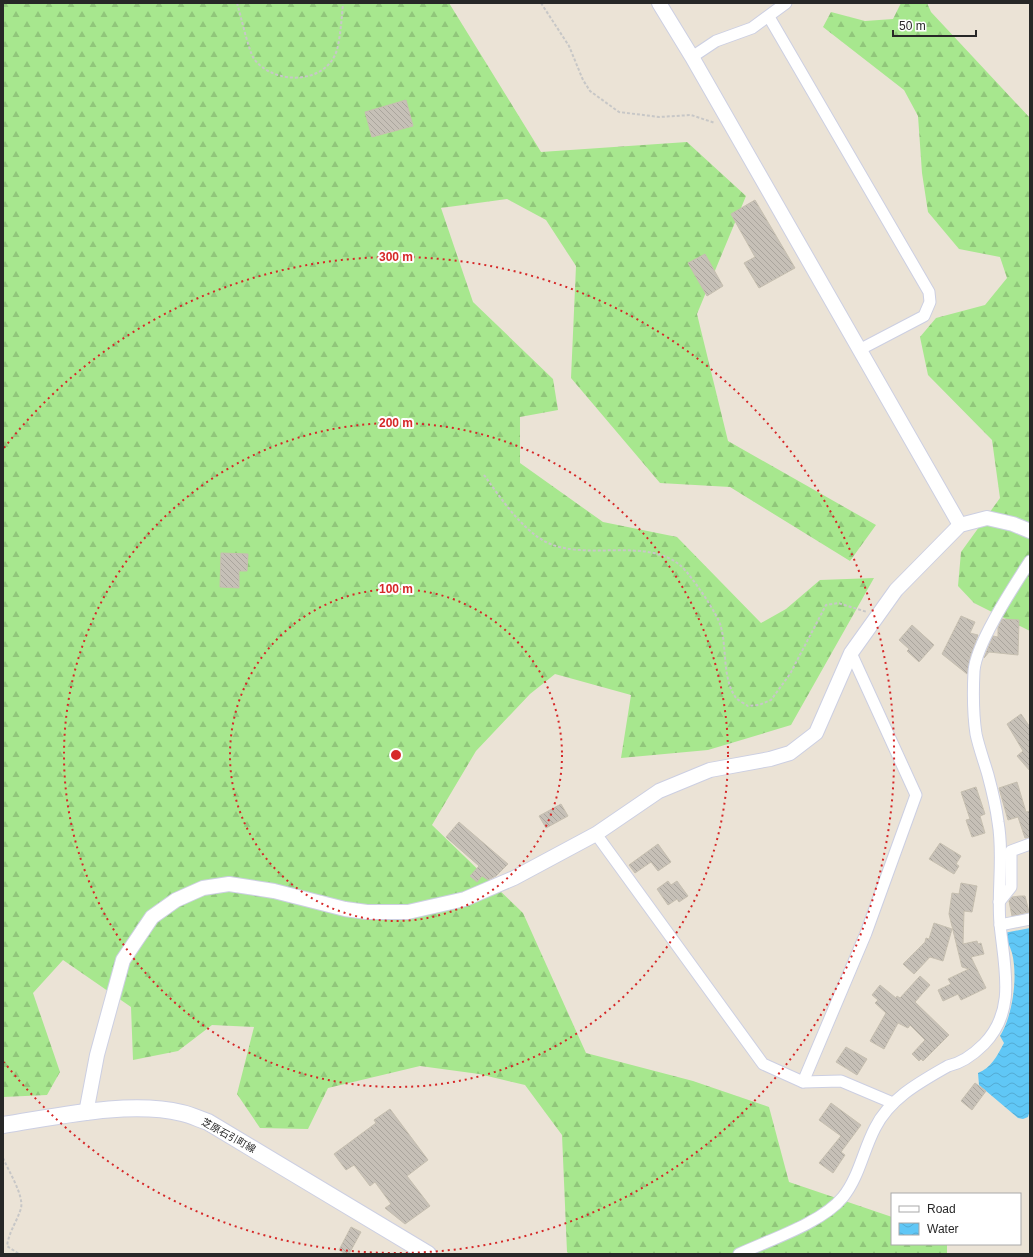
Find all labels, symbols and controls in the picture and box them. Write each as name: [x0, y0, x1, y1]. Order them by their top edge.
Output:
scale bar: [893, 12, 976, 38]
text: 50 m: [899, 19, 926, 33]
text: 300 m: [379, 250, 413, 264]
text: 200 m: [379, 416, 413, 430]
text: 100 m: [379, 582, 413, 596]
centre of rings: [389, 748, 403, 762]
street label: 芝原石引町線: [200, 1116, 258, 1155]
legend: [891, 1193, 1021, 1245]
text: Road: [927, 1202, 956, 1216]
text: Water: [927, 1222, 959, 1236]

